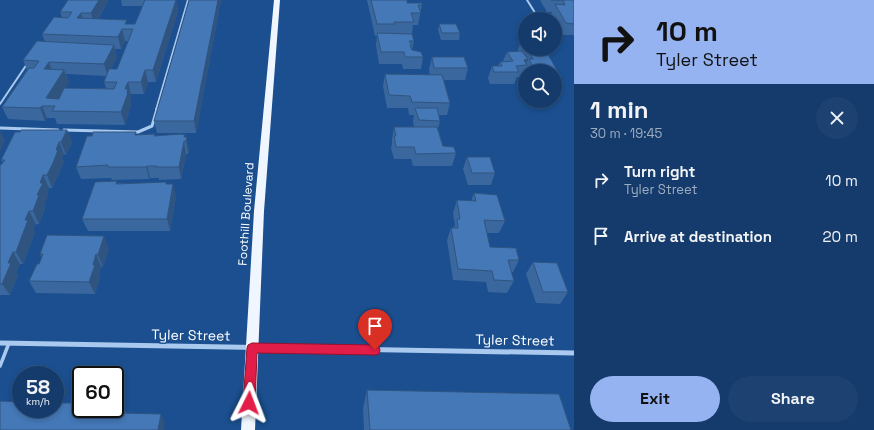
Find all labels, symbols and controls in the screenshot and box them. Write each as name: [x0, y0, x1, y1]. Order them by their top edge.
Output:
map controls: [518, 12, 562, 108]
button: sound: [518, 12, 562, 56]
text: 10 m: [656, 13, 718, 49]
icon: right: [590, 16, 642, 68]
text: Tyler Street: [656, 48, 758, 71]
button: search: [518, 64, 562, 108]
text: 1 min: [590, 94, 649, 125]
button: close: [816, 97, 858, 139]
text: 30 m · 19:45: [590, 125, 662, 142]
street label: Foothill Boulevard: [234, 162, 258, 266]
text: Turn right: [624, 162, 695, 181]
icon: right: [590, 169, 612, 191]
text: 10 m: [825, 171, 858, 190]
text: Tyler Street: [624, 181, 697, 198]
icon: arrive: [590, 225, 612, 247]
text: Arrive at destination: [624, 227, 772, 246]
text: 20 m: [823, 227, 858, 246]
pin: [358, 309, 392, 350]
icon: arrive: [364, 315, 386, 337]
street label: Tyler Street: [151, 325, 231, 345]
street label: Tyler Street: [475, 330, 555, 350]
speed limit sign: 60: [72, 366, 124, 418]
text: 58: [26, 374, 50, 400]
button: Exit: [590, 376, 720, 422]
button: Share: [728, 376, 858, 422]
position arrow: [228, 382, 270, 424]
text: km/h: [26, 395, 50, 408]

